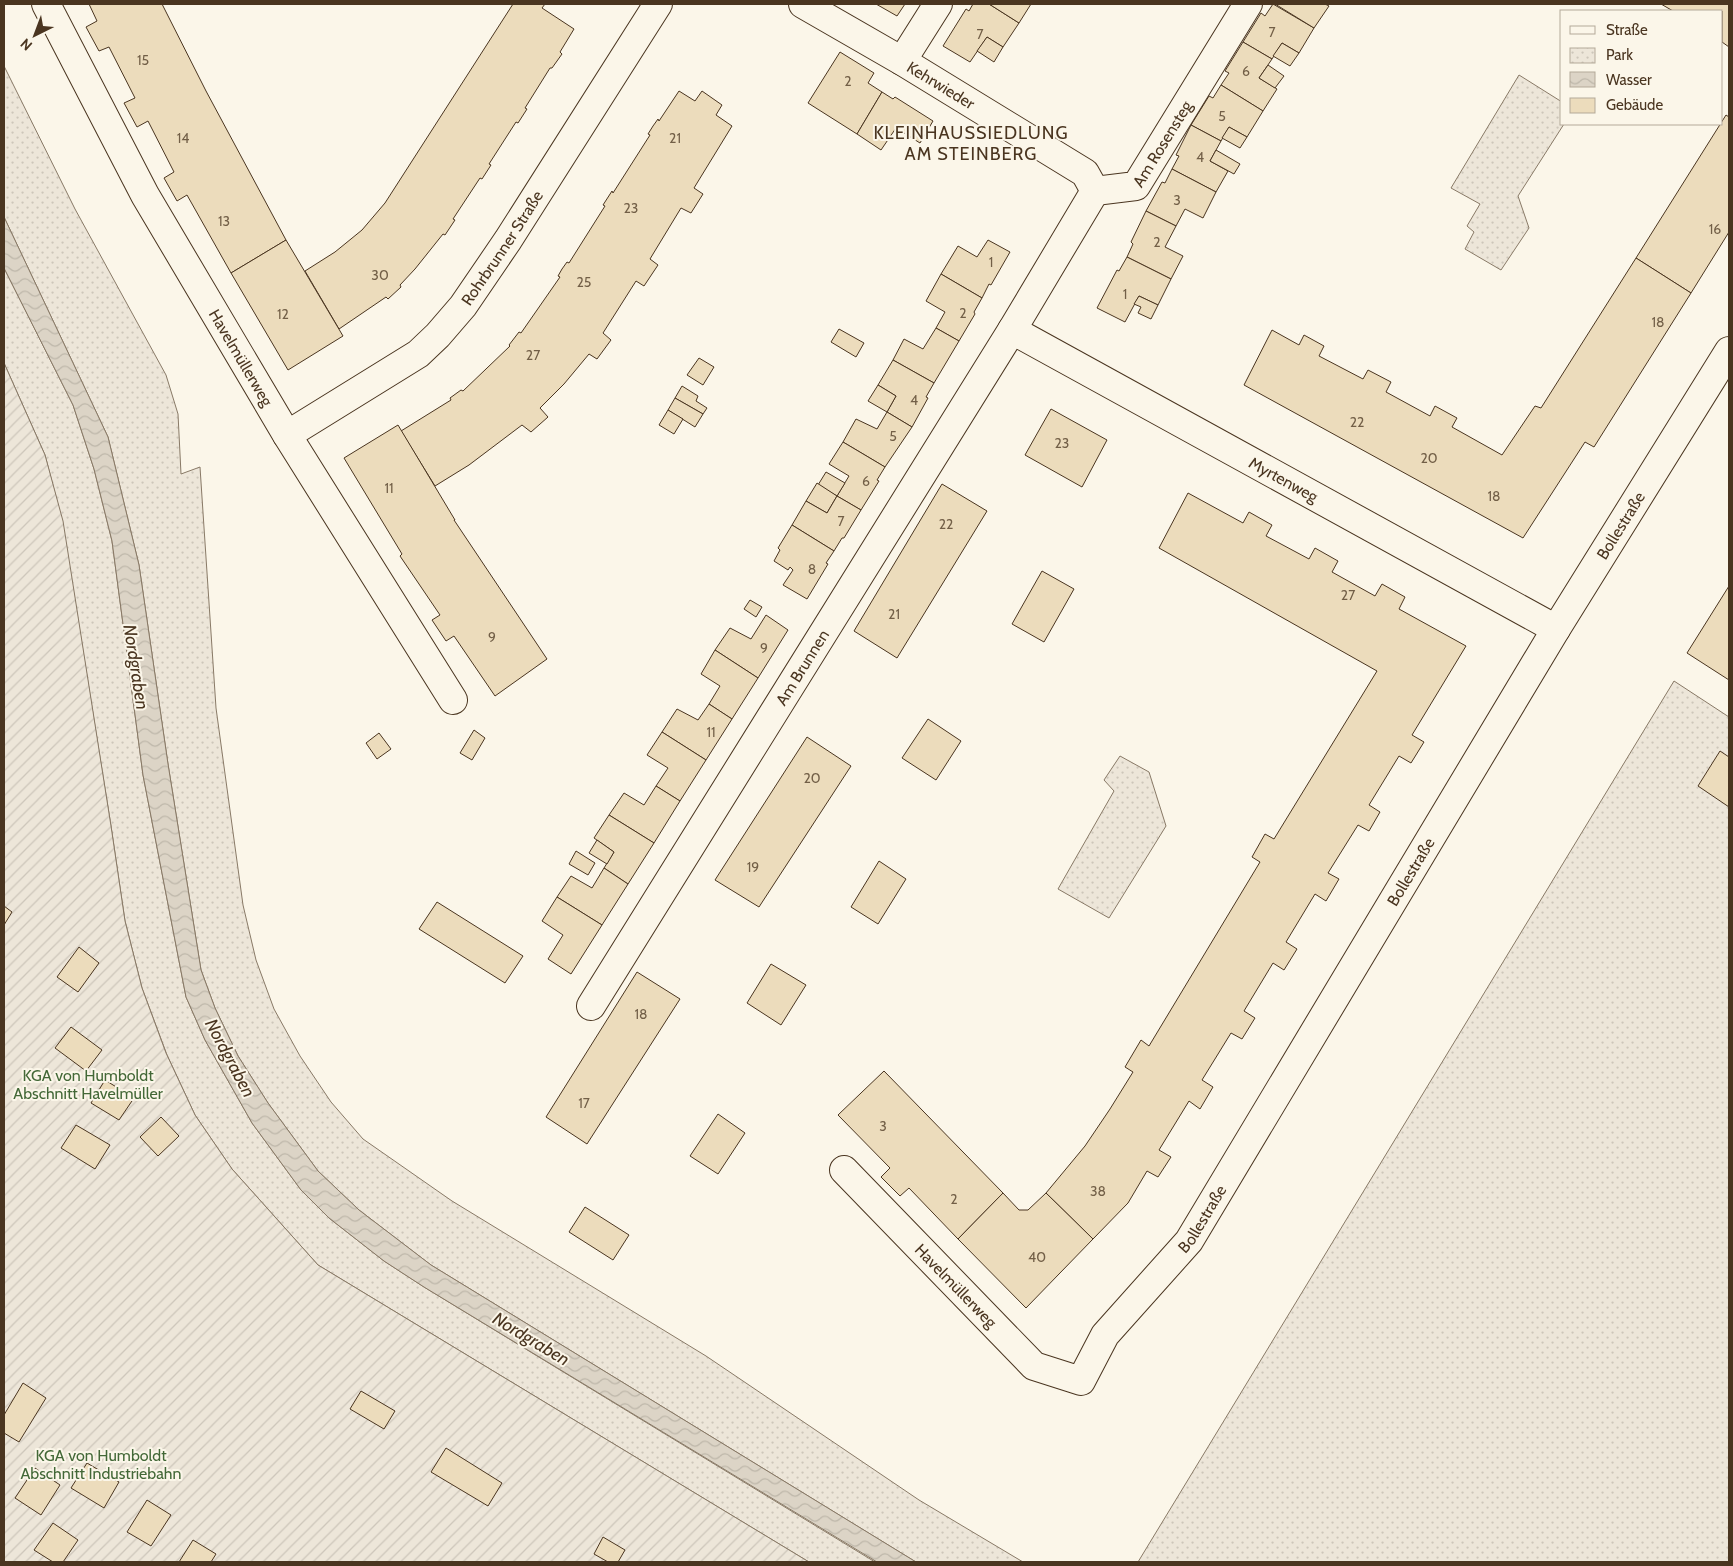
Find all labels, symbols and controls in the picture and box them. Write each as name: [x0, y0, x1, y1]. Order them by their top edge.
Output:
north arrow: [10, 10, 60, 60]
legend: [1560, 10, 1723, 125]
text: Straße: [1606, 21, 1648, 39]
house number: 7: [1268, 23, 1276, 41]
house number: 7: [976, 25, 984, 43]
text: N: [17, 35, 36, 55]
text: Park: [1606, 46, 1633, 64]
house number: 15: [137, 51, 149, 69]
street label: Kehrwieder: [903, 57, 979, 114]
house number: 6: [1242, 62, 1250, 80]
text: Wasser: [1606, 71, 1652, 89]
house number: 2: [844, 72, 852, 90]
text: Gebäude: [1606, 96, 1663, 114]
street label: Am Rosensteg: [1129, 97, 1197, 190]
house number: 5: [1218, 107, 1226, 125]
district label: KLEINHAUSSIEDLUNG AM STEINBERG: [873, 122, 1069, 165]
house number: 14: [177, 129, 189, 147]
house number: 21: [669, 129, 681, 147]
house number: 4: [1196, 148, 1204, 166]
street label: Rohrbrunner Straße: [457, 187, 547, 309]
house number: 3: [1173, 191, 1181, 209]
house number: 23: [624, 199, 638, 217]
house number: 13: [218, 212, 230, 230]
house number: 16: [1709, 220, 1721, 238]
house number: 2: [1153, 233, 1161, 251]
house number: 1: [989, 253, 993, 271]
house number: 30: [371, 266, 389, 284]
house number: 25: [577, 273, 591, 291]
house number: 1: [1123, 285, 1127, 303]
house number: 2: [959, 304, 967, 322]
house number: 12: [277, 305, 289, 323]
street label: Havelmüllerweg: [205, 306, 277, 410]
house number: 18: [1651, 313, 1665, 331]
house number: 27: [526, 346, 540, 364]
house number: 4: [910, 391, 918, 409]
house number: 22: [1350, 413, 1364, 431]
house number: 5: [889, 427, 897, 445]
house number: 23: [1055, 434, 1069, 452]
house number: 20: [1420, 449, 1438, 467]
street label: Myrtenweg: [1246, 453, 1322, 507]
house number: 6: [862, 472, 870, 490]
house number: 11: [384, 479, 394, 497]
house number: 18: [1487, 487, 1501, 505]
street label: Bollestraße: [1593, 488, 1649, 563]
house number: 7: [837, 512, 845, 530]
house number: 22: [939, 515, 953, 533]
house number: 8: [808, 560, 816, 578]
house number: 27: [1341, 586, 1355, 604]
house number: 21: [888, 605, 900, 623]
water label: Nordgraben: [118, 623, 154, 711]
street label: Am Brunnen: [772, 626, 833, 709]
house number: 9: [488, 628, 496, 646]
house number: 9: [760, 639, 768, 657]
house number: 11: [706, 723, 716, 741]
house number: 20: [803, 769, 821, 787]
street label: Bollestraße: [1383, 834, 1439, 909]
house number: 19: [747, 858, 759, 876]
house number: 18: [634, 1005, 648, 1023]
water label: Nordgraben: [200, 1015, 260, 1101]
park label: KGA von Humboldt Abschnitt Havelmüller: [13, 1066, 164, 1103]
house number: 17: [578, 1094, 590, 1112]
house number: 3: [879, 1117, 887, 1135]
house number: 38: [1090, 1182, 1106, 1200]
street label: Bollestraße: [1174, 1182, 1230, 1257]
house number: 2: [950, 1190, 958, 1208]
street label: Havelmüllerweg: [911, 1240, 1001, 1332]
house number: 40: [1028, 1248, 1046, 1266]
water label: Nordgraben: [489, 1307, 573, 1371]
park label: KGA von Humboldt Abschnitt Industriebahn: [21, 1446, 182, 1483]

